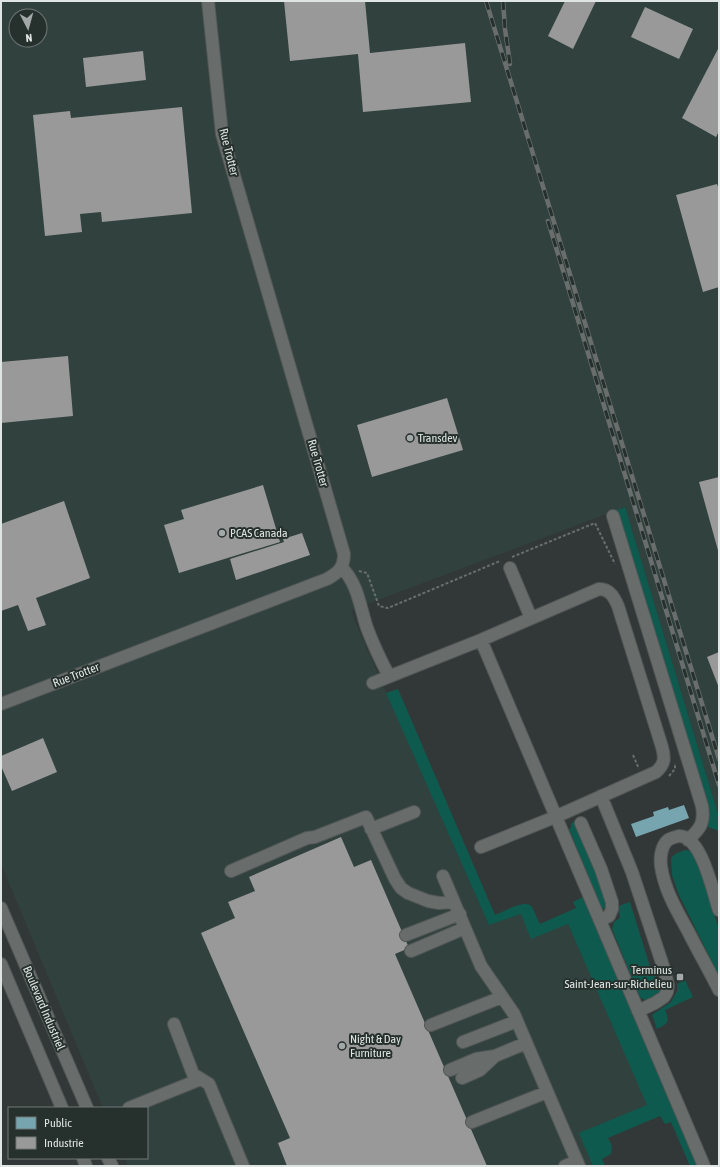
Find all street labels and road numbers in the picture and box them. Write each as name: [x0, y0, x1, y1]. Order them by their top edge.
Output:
street label: Rue Trotter: [216, 127, 242, 178]
street label: Rue Trotter: [305, 438, 332, 489]
street label: Rue Trotter: [51, 660, 102, 690]
street label: Boulevard Industriel: [20, 964, 68, 1053]

